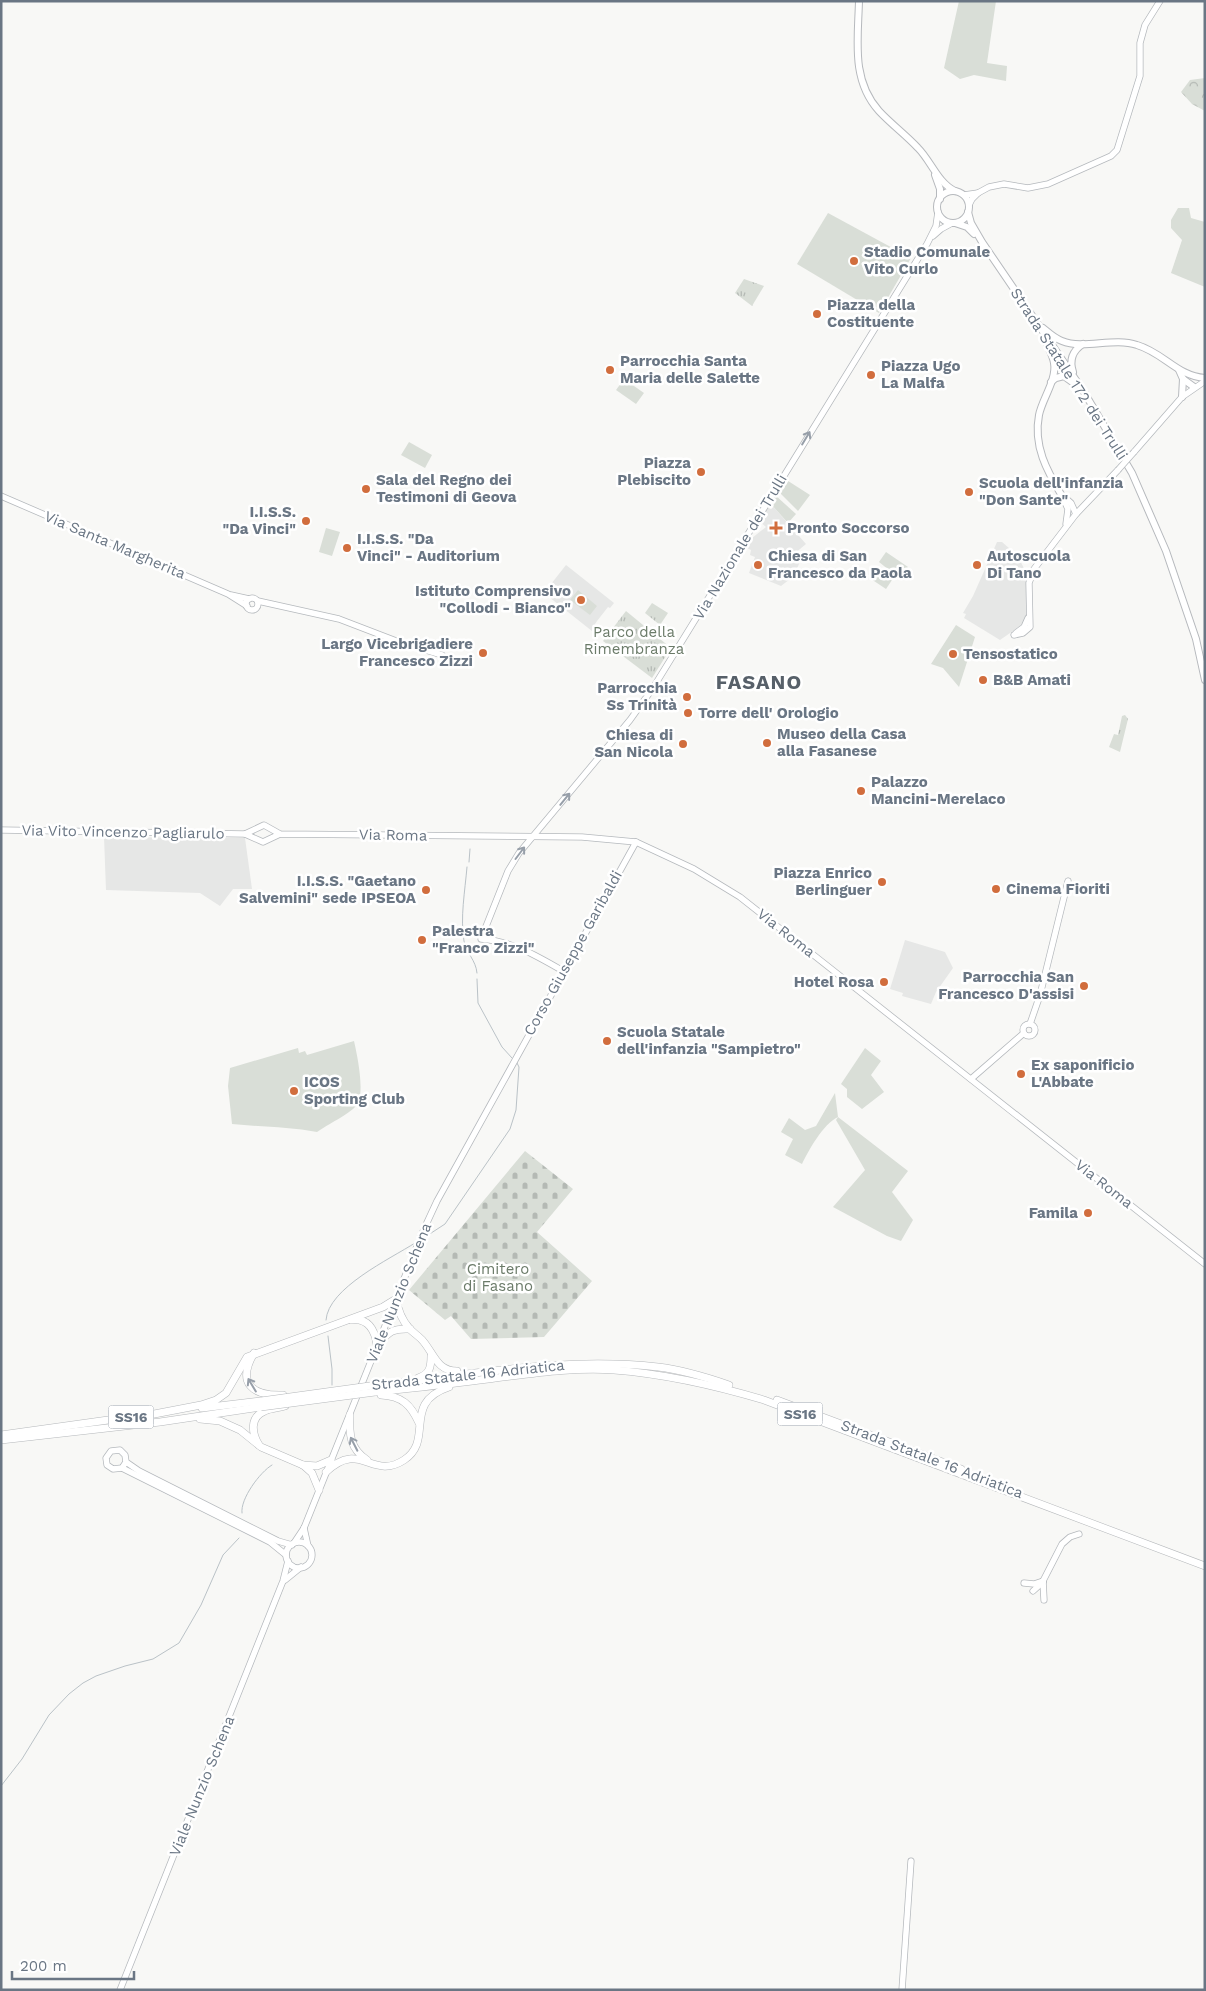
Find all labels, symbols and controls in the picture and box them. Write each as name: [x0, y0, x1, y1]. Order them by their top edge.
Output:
place label: Stadio Comunale Vito Curlo: [864, 243, 991, 278]
marker: Stadio Comunale Vito Curlo: [848, 255, 860, 267]
street label: Strada Statale 172 dei Trulli: [1007, 285, 1131, 463]
place label: Piazza della Costituente: [827, 296, 915, 331]
marker: Piazza della Costituente: [811, 308, 823, 320]
place label: Parrocchia Santa Maria delle Salette: [620, 352, 760, 387]
place label: Piazza Ugo La Malfa: [881, 357, 960, 392]
marker: Parrocchia Santa Maria delle Salette: [604, 364, 616, 376]
marker: Piazza Ugo La Malfa: [865, 369, 877, 381]
one-way arrow: [801, 431, 811, 446]
place label: Piazza Plebiscito: [617, 454, 691, 489]
marker: Piazza Plebiscito: [695, 466, 707, 478]
place label: Sala del Regno dei Testimoni di Geova: [376, 471, 517, 506]
street label: Via Nazionale dei Trulli: [689, 471, 791, 623]
place label: Scuola dell'infanzia "Don Sante": [979, 474, 1124, 509]
marker: Sala del Regno dei Testimoni di Geova: [360, 483, 372, 495]
marker: Scuola dell'infanzia "Don Sante": [963, 486, 975, 498]
place label: I.I.S.S. "Da Vinci": [222, 503, 296, 538]
street label: Via Santa Margherita: [42, 507, 189, 583]
marker: I.I.S.S. "Da Vinci": [300, 515, 312, 527]
place label: Pronto Soccorso: [787, 519, 909, 537]
marker: Pronto Soccorso: [769, 521, 783, 535]
place label: I.I.S.S. "Da Vinci" - Auditorium: [357, 530, 500, 565]
marker: I.I.S.S. "Da Vinci" - Auditorium: [341, 542, 353, 554]
place label: Chiesa di San Francesco da Paola: [768, 547, 912, 582]
place label: Autoscuola Di Tano: [987, 547, 1071, 582]
marker: Chiesa di San Francesco da Paola: [752, 559, 764, 571]
marker: Autoscuola Di Tano: [971, 559, 983, 571]
place label: Istituto Comprensivo "Collodi - Bianco": [415, 582, 571, 617]
marker: Istituto Comprensivo "Collodi - Bianco": [575, 594, 587, 606]
park label: Parco della Rimembranza: [584, 623, 685, 658]
place label: Largo Vicebrigadiere Francesco Zizzi: [321, 635, 473, 670]
place label: Tensostatico: [963, 645, 1058, 663]
marker: Largo Vicebrigadiere Francesco Zizzi: [477, 647, 489, 659]
marker: Tensostatico: [947, 648, 959, 660]
district label: FASANO: [716, 670, 802, 694]
place label: B&B Amati: [993, 671, 1071, 689]
marker: B&B Amati: [977, 674, 989, 686]
place label: Parrocchia Ss Trinità: [597, 679, 677, 714]
marker: Parrocchia Ss Trinità: [681, 691, 693, 703]
place label: Torre dell' Orologio: [698, 704, 839, 722]
marker: Torre dell' Orologio: [682, 707, 694, 719]
place label: Museo della Casa alla Fasanese: [777, 725, 907, 760]
place label: Chiesa di San Nicola: [594, 726, 673, 761]
marker: Museo della Casa alla Fasanese: [761, 737, 773, 749]
marker: Chiesa di San Nicola: [677, 738, 689, 750]
place label: Palazzo Mancini-Merelaco: [871, 773, 1006, 808]
marker: Palazzo Mancini-Merelaco: [855, 785, 867, 797]
one-way arrow: [560, 793, 571, 806]
street label: Via Vito Vincenzo Pagliarulo: [21, 821, 225, 843]
street label: Via Roma: [359, 825, 428, 845]
one-way arrow: [514, 847, 525, 860]
place label: Piazza Enrico Berlinguer: [774, 864, 873, 899]
street label: Corso Giuseppe Garibaldi: [520, 867, 626, 1039]
place label: I.I.S.S. "Gaetano Salvemini" sede IPSEOA: [239, 872, 417, 907]
marker: Piazza Enrico Berlinguer: [876, 876, 888, 888]
place label: Cinema Fioriti: [1006, 880, 1110, 898]
marker: Cinema Fioriti: [990, 883, 1002, 895]
marker: I.I.S.S. "Gaetano Salvemini" sede IPSEOA: [420, 884, 432, 896]
street label: Via Roma: [753, 905, 819, 961]
place label: Palestra "Franco Zizzi": [432, 922, 535, 957]
marker: Palestra "Franco Zizzi": [416, 934, 428, 946]
place label: Parrocchia San Francesco D'assisi: [938, 968, 1074, 1003]
place label: Hotel Rosa: [794, 973, 874, 991]
marker: Hotel Rosa: [878, 976, 890, 988]
marker: Parrocchia San Francesco D'assisi: [1078, 980, 1090, 992]
place label: Scuola Statale dell'infanzia "Sampietro": [617, 1023, 801, 1058]
marker: Scuola Statale dell'infanzia "Sampietro": [601, 1035, 613, 1047]
place label: Ex saponificio L'Abbate: [1031, 1056, 1134, 1091]
marker: Ex saponificio L'Abbate: [1015, 1068, 1027, 1080]
place label: ICOS Sporting Club: [304, 1073, 405, 1108]
marker: ICOS Sporting Club: [288, 1085, 300, 1097]
street label: Via Roma: [1071, 1156, 1137, 1212]
place label: Famila: [1029, 1204, 1078, 1222]
marker: Famila: [1082, 1207, 1094, 1219]
street label: Viale Nunzio Schena: [363, 1220, 436, 1366]
park label: Cimitero di Fasano: [463, 1260, 533, 1295]
street label: Strada Statale 16 Adriatica: [371, 1356, 566, 1394]
one-way arrow: [246, 1378, 257, 1392]
road number: SS16: [778, 1402, 822, 1426]
road number: SS16: [108, 1405, 154, 1428]
street label: Strada Statale 16 Adriatica: [838, 1416, 1026, 1502]
one-way arrow: [348, 1436, 358, 1451]
street label: Viale Nunzio Schena: [166, 1713, 239, 1859]
scale bar: [12, 1948, 135, 1980]
text: 200 m: [20, 1957, 67, 1975]

